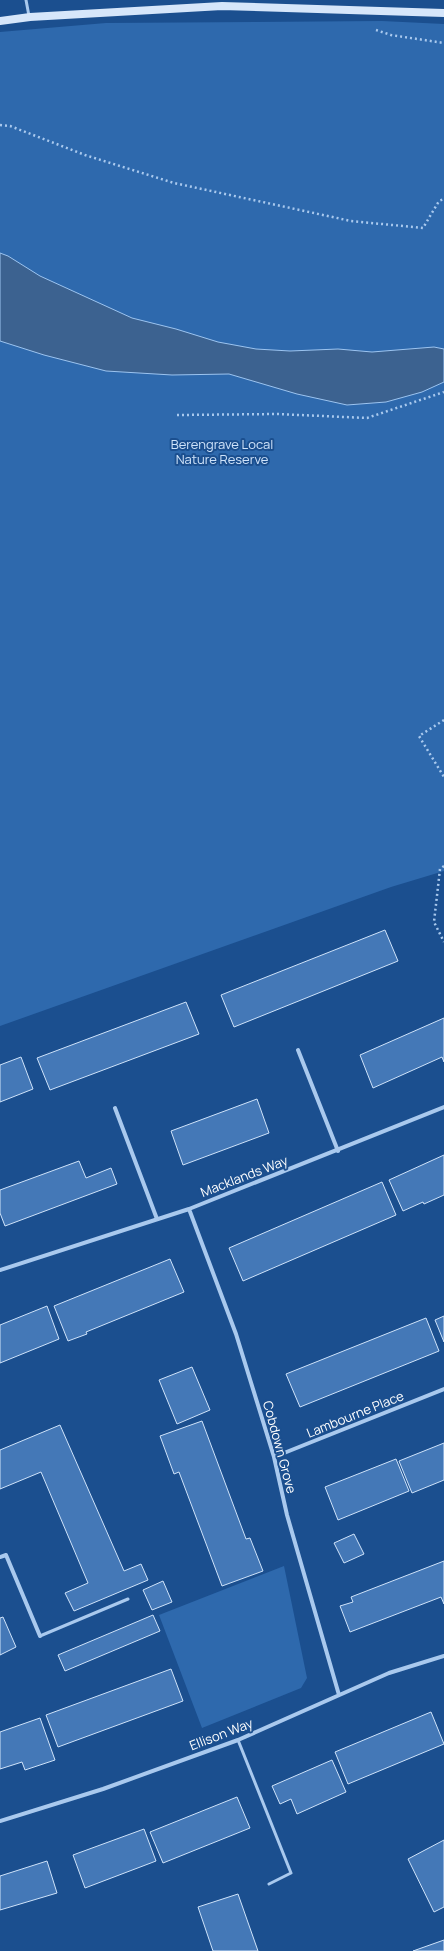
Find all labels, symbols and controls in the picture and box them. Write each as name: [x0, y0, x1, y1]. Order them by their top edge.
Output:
park label: Berengrave Local Nature Reserve: [171, 435, 273, 468]
street label: Macklands Way: [198, 1151, 290, 1201]
street label: Lambourne Place: [304, 1386, 407, 1442]
street label: Cobdown Grove: [259, 1399, 301, 1496]
street label: Ellison Way: [187, 1714, 255, 1754]

